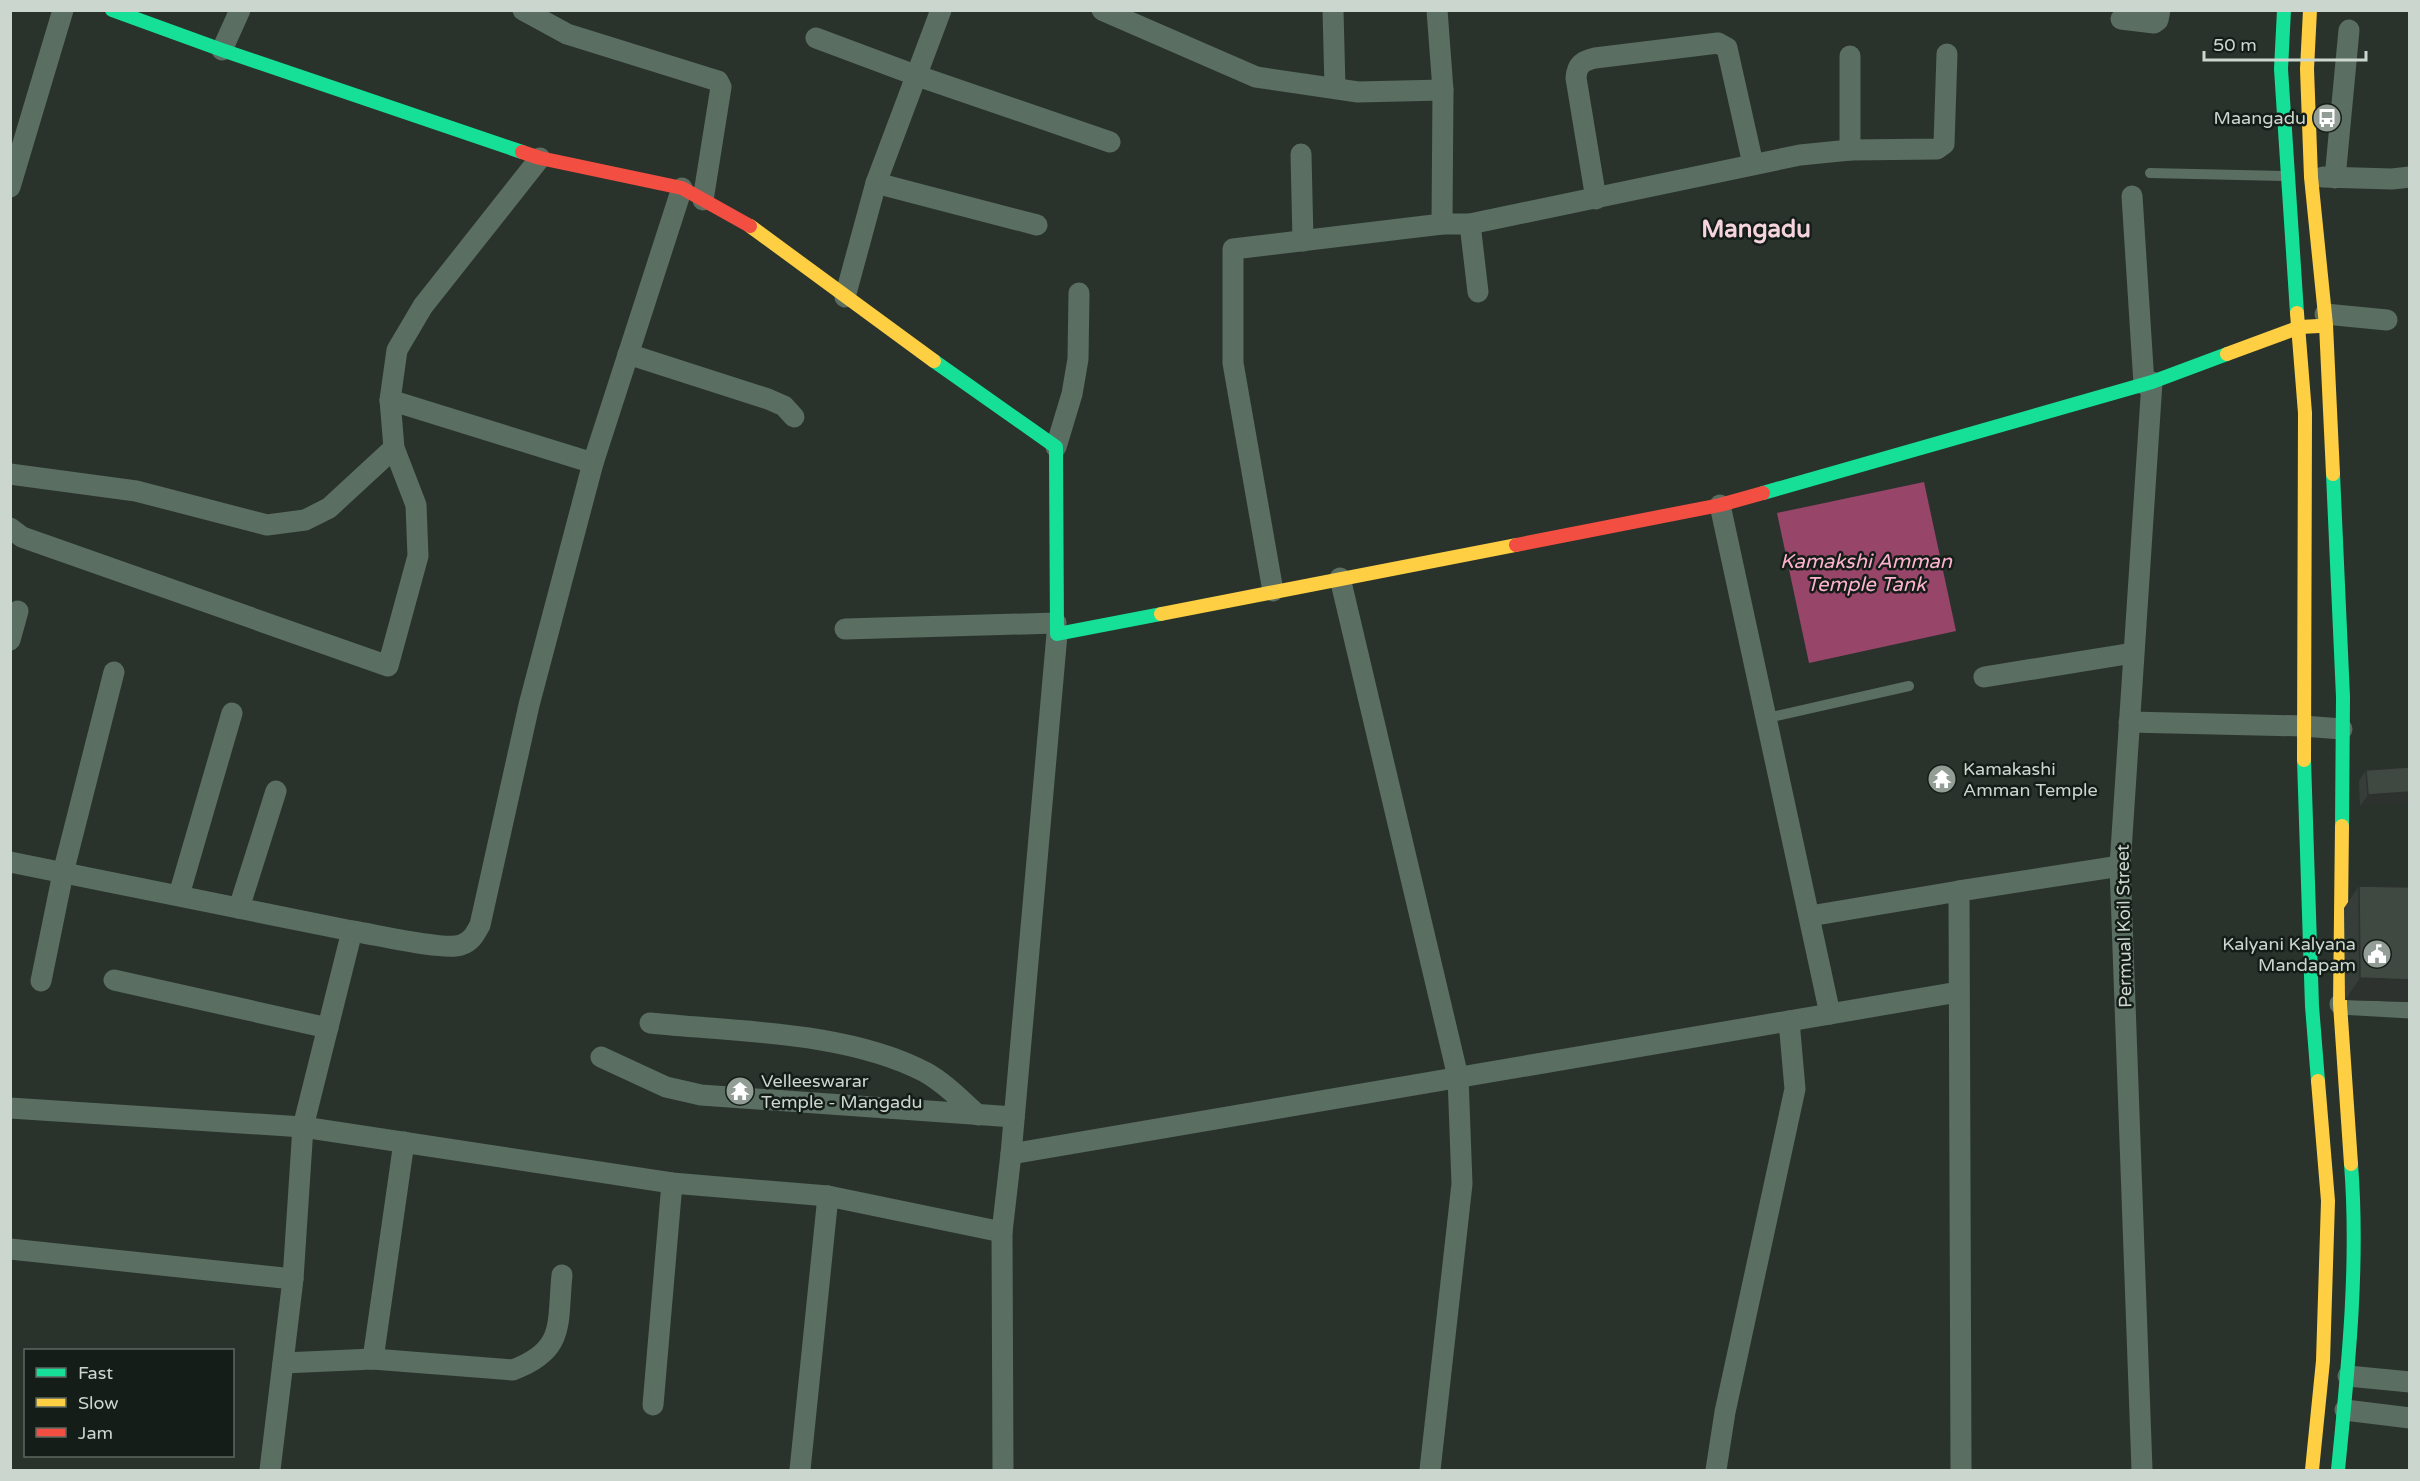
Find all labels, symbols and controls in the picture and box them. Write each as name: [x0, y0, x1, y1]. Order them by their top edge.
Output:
scale bar: [2204, 24, 2366, 62]
text: 50 m: [2213, 34, 2257, 56]
bus stop icon: Maangadu: [2311, 102, 2343, 134]
place label: Maangadu: [2214, 107, 2306, 129]
district label: Mangadu: [1701, 215, 1811, 244]
water label: Kamakshi Amman Temple Tank: [1780, 550, 1953, 597]
place label: Kamakashi Amman Temple: [1963, 758, 2098, 801]
temple icon: Kamakashi Amman Temple: [1926, 763, 1958, 795]
street label: Permual Koil Street: [2112, 844, 2136, 1008]
place label: Kalyani Kalyana Mandapam: [2222, 933, 2356, 976]
public building icon: Kalyani Kalyana Mandapam: [2361, 938, 2393, 970]
place label: Velleeswarar Temple - Mangadu: [761, 1070, 923, 1113]
temple icon: Velleeswarar Temple - Mangadu: [724, 1075, 756, 1107]
legend: [24, 1349, 234, 1457]
text: Fast: [78, 1362, 113, 1384]
text: Slow: [78, 1392, 119, 1414]
text: Jam: [78, 1422, 113, 1444]

